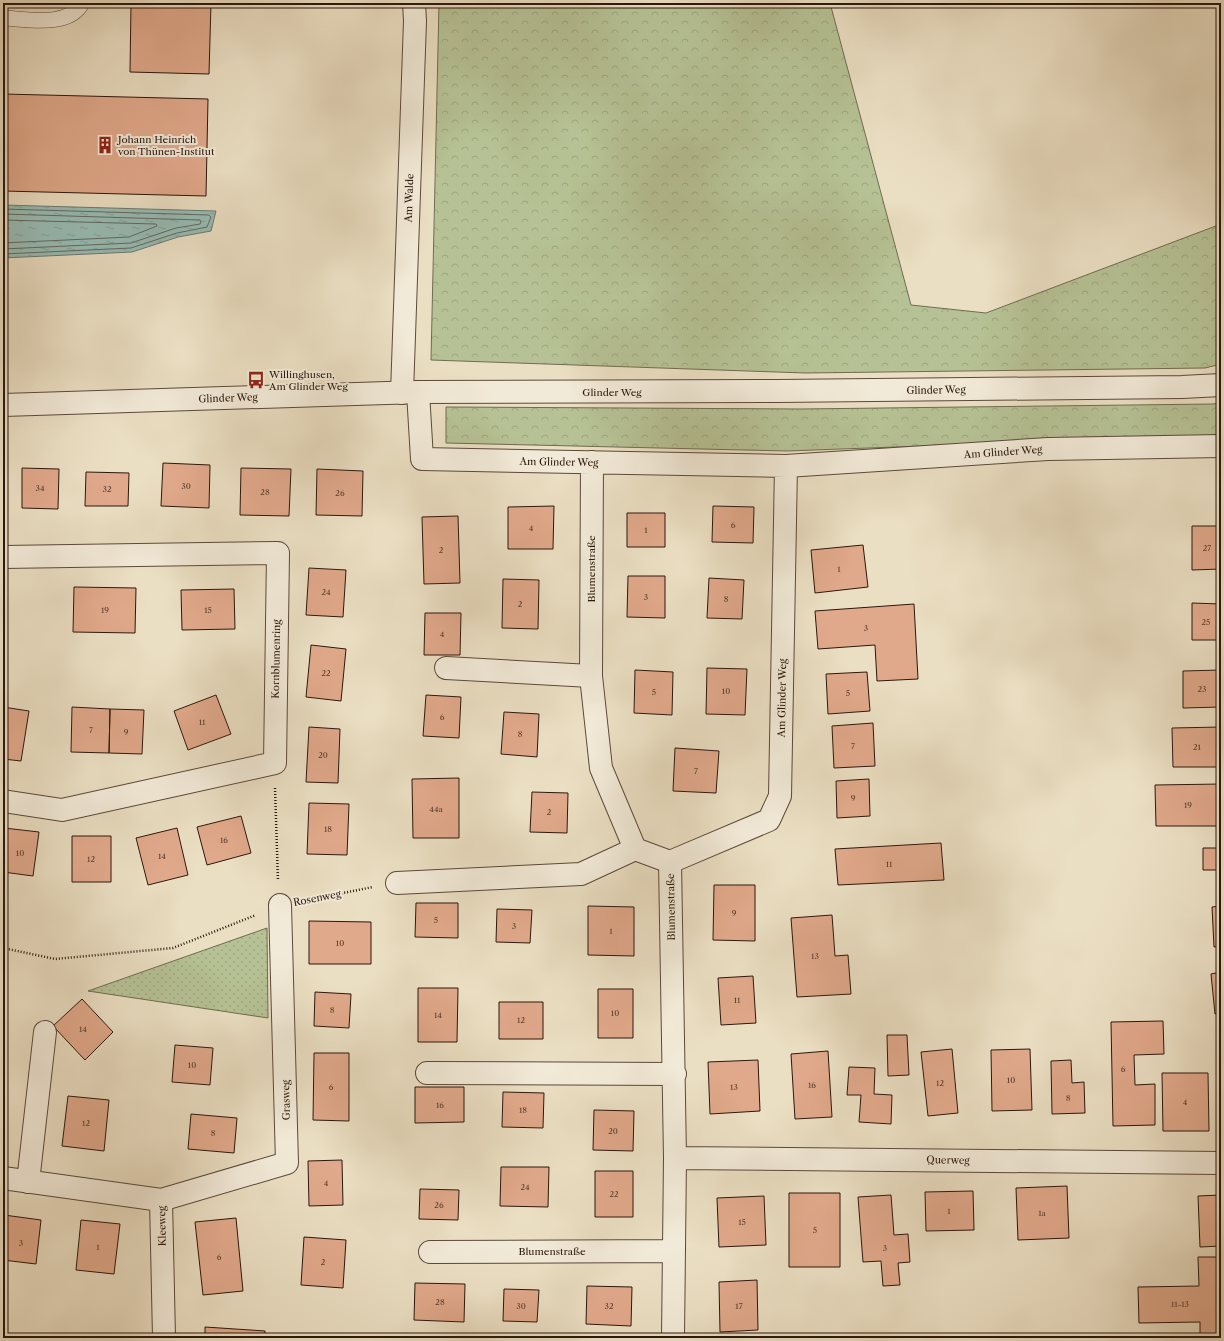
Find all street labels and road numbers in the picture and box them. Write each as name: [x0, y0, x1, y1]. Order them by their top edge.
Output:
street label: Am Walde: [402, 173, 416, 224]
street label: Glinder Weg: [906, 383, 966, 397]
street label: Glinder Weg: [582, 386, 642, 399]
street label: Glinder Weg: [198, 390, 259, 406]
street label: Am Glinder Weg: [962, 443, 1043, 461]
street label: Am Glinder Weg: [519, 455, 599, 469]
street label: Blumenstraße: [585, 535, 598, 603]
street label: Kornblumenring: [269, 619, 283, 699]
street label: Am Glinder Weg: [775, 658, 789, 738]
street label: Blumenstraße: [664, 873, 678, 941]
street label: Rosenweg: [292, 887, 343, 909]
street label: Grasweg: [279, 1079, 293, 1120]
street label: Querweg: [926, 1153, 970, 1167]
street label: Kleeweg: [155, 1205, 169, 1246]
street label: Blumenstraße: [518, 1245, 586, 1258]

